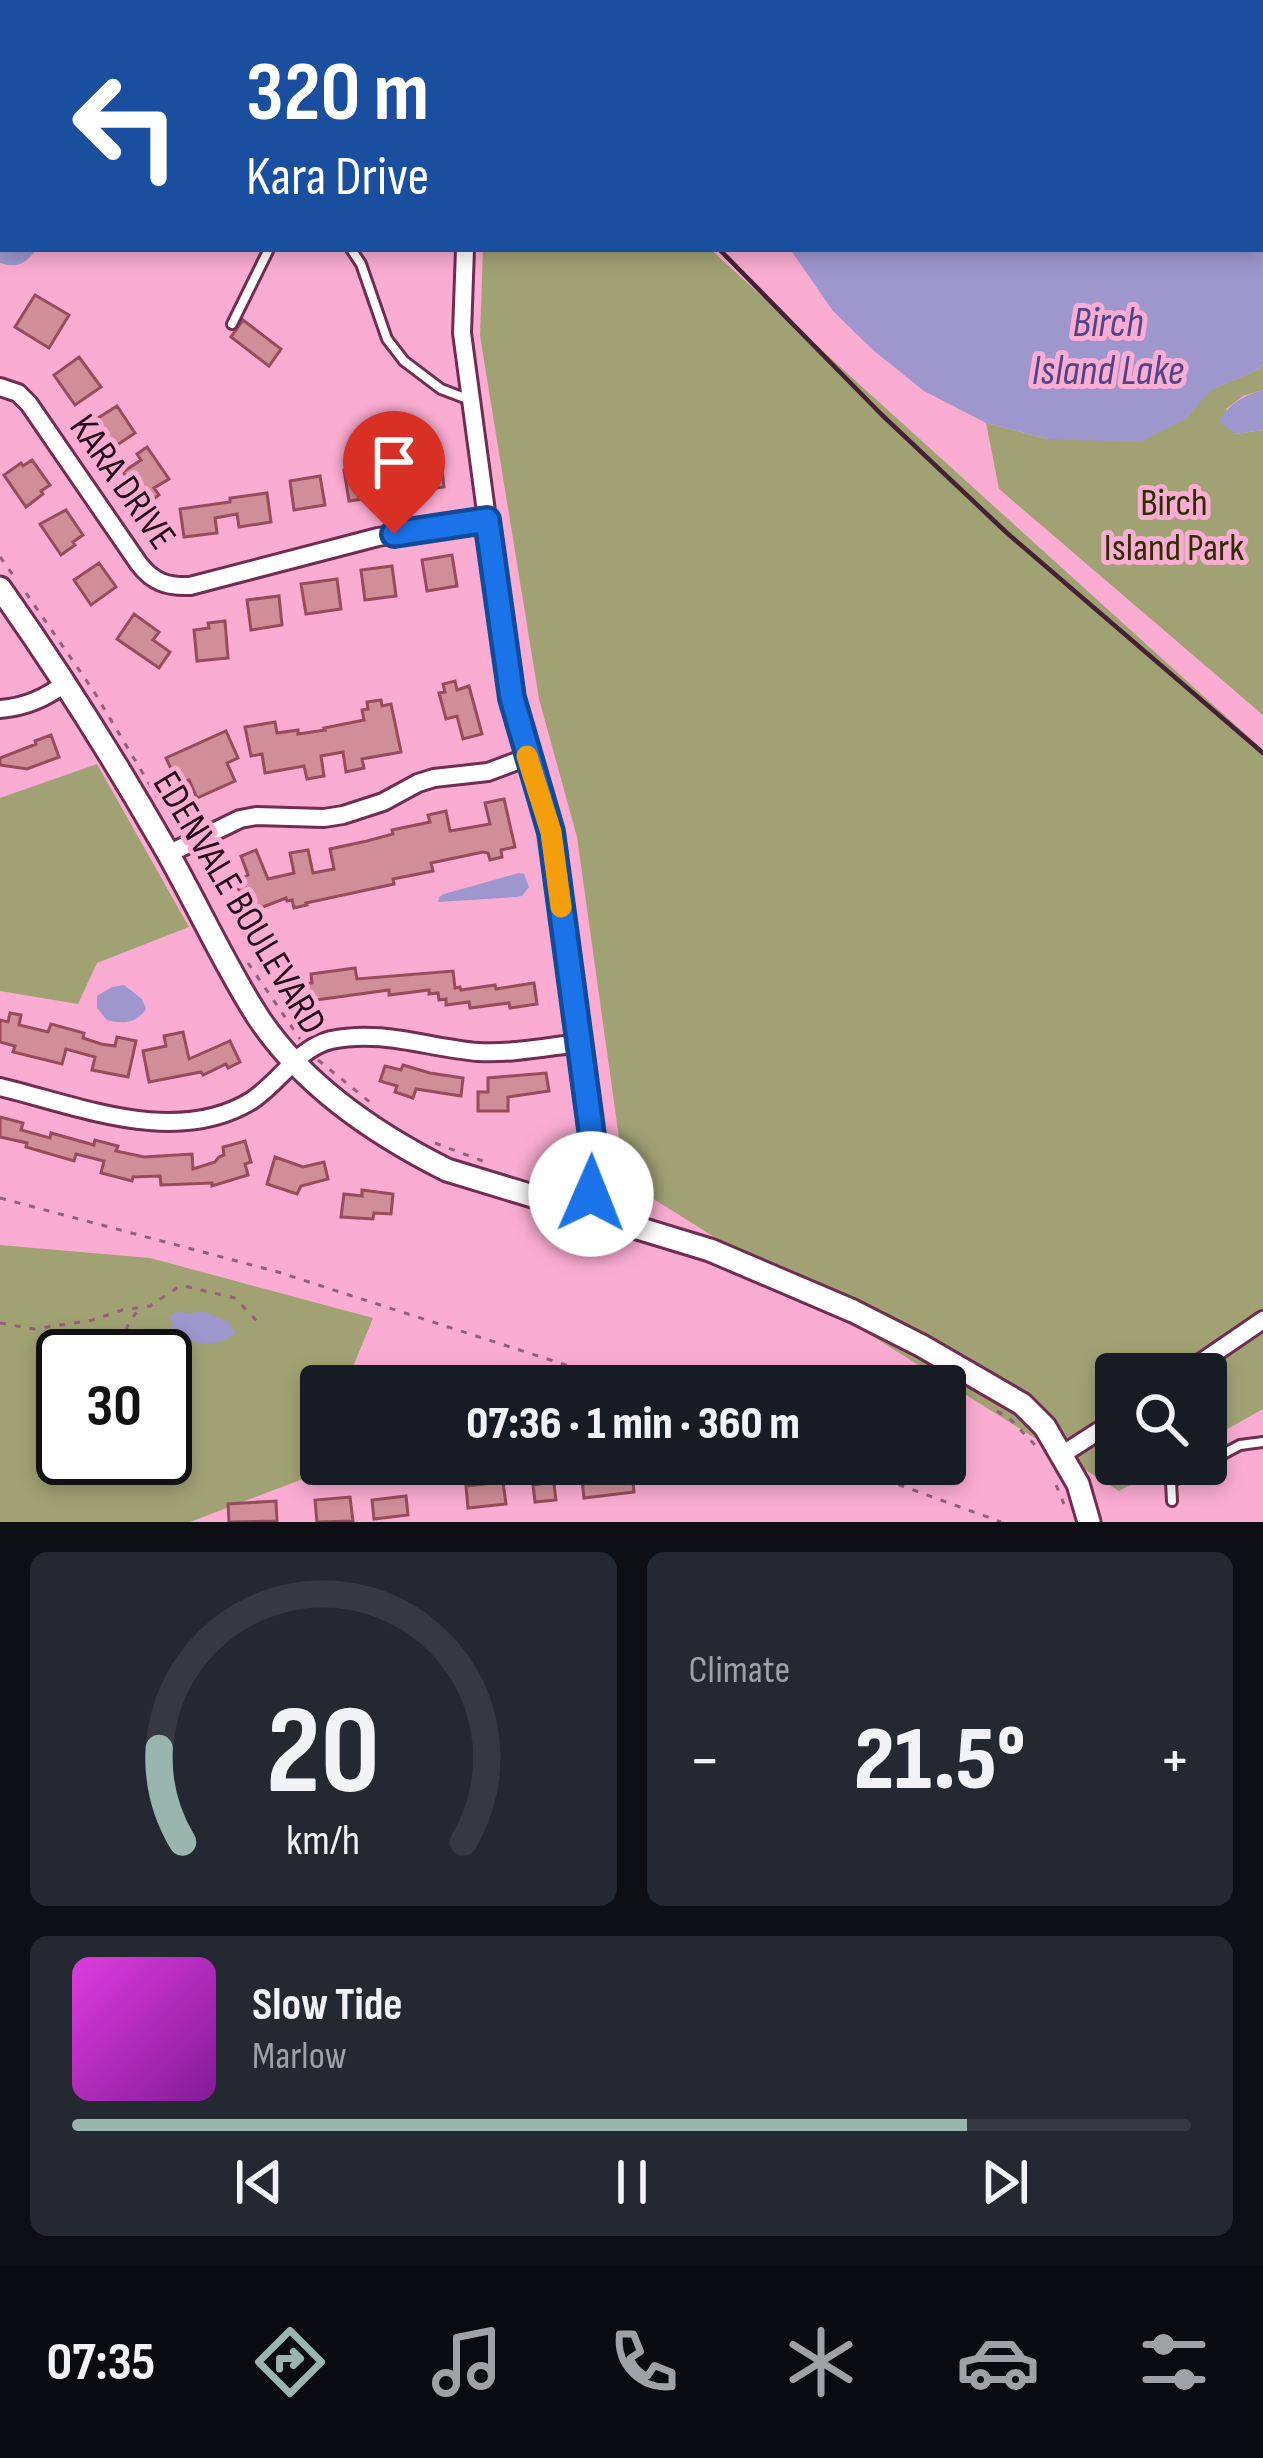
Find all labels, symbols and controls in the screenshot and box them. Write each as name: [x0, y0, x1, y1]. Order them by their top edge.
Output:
text: 320 m: [246, 43, 429, 144]
icon: left: [48, 48, 204, 204]
text: Kara Drive: [246, 145, 429, 210]
water label: Birch Island Lake: [1032, 298, 1184, 397]
street label: KARA DRIVE: [59, 406, 185, 559]
pin: [343, 411, 445, 534]
icon: arrive: [361, 429, 427, 495]
park label: Birch Island Park: [1104, 480, 1244, 572]
street label: EDENVALE BOULEVARD: [142, 764, 336, 1043]
position arrow: [528, 1131, 654, 1257]
speed limit sign: 30: [36, 1329, 192, 1485]
map controls: [1095, 1353, 1227, 1485]
button: search: [1095, 1353, 1227, 1485]
text: 07:36 · 1 min · 360 m: [466, 1397, 800, 1452]
text: Climate: [689, 1647, 790, 1694]
text: 20: [266, 1679, 380, 1828]
text: 21.5°: [854, 1707, 1025, 1815]
text: −: [689, 1722, 721, 1801]
text: +: [1159, 1722, 1191, 1801]
text: km/h: [286, 1815, 360, 1867]
text: Slow Tide: [252, 1978, 403, 2033]
text: Marlow: [252, 2033, 347, 2080]
icon: previous: [226, 2149, 292, 2215]
icon: pause: [599, 2149, 665, 2215]
icon: next: [972, 2149, 1038, 2215]
icon: directions: [248, 2320, 332, 2404]
icon: music: [425, 2320, 509, 2404]
icon: phone: [602, 2320, 686, 2404]
icon: climate: [779, 2320, 863, 2404]
icon: car: [956, 2320, 1040, 2404]
icon: filters: [1132, 2320, 1216, 2404]
text: 07:35: [46, 2330, 155, 2395]

